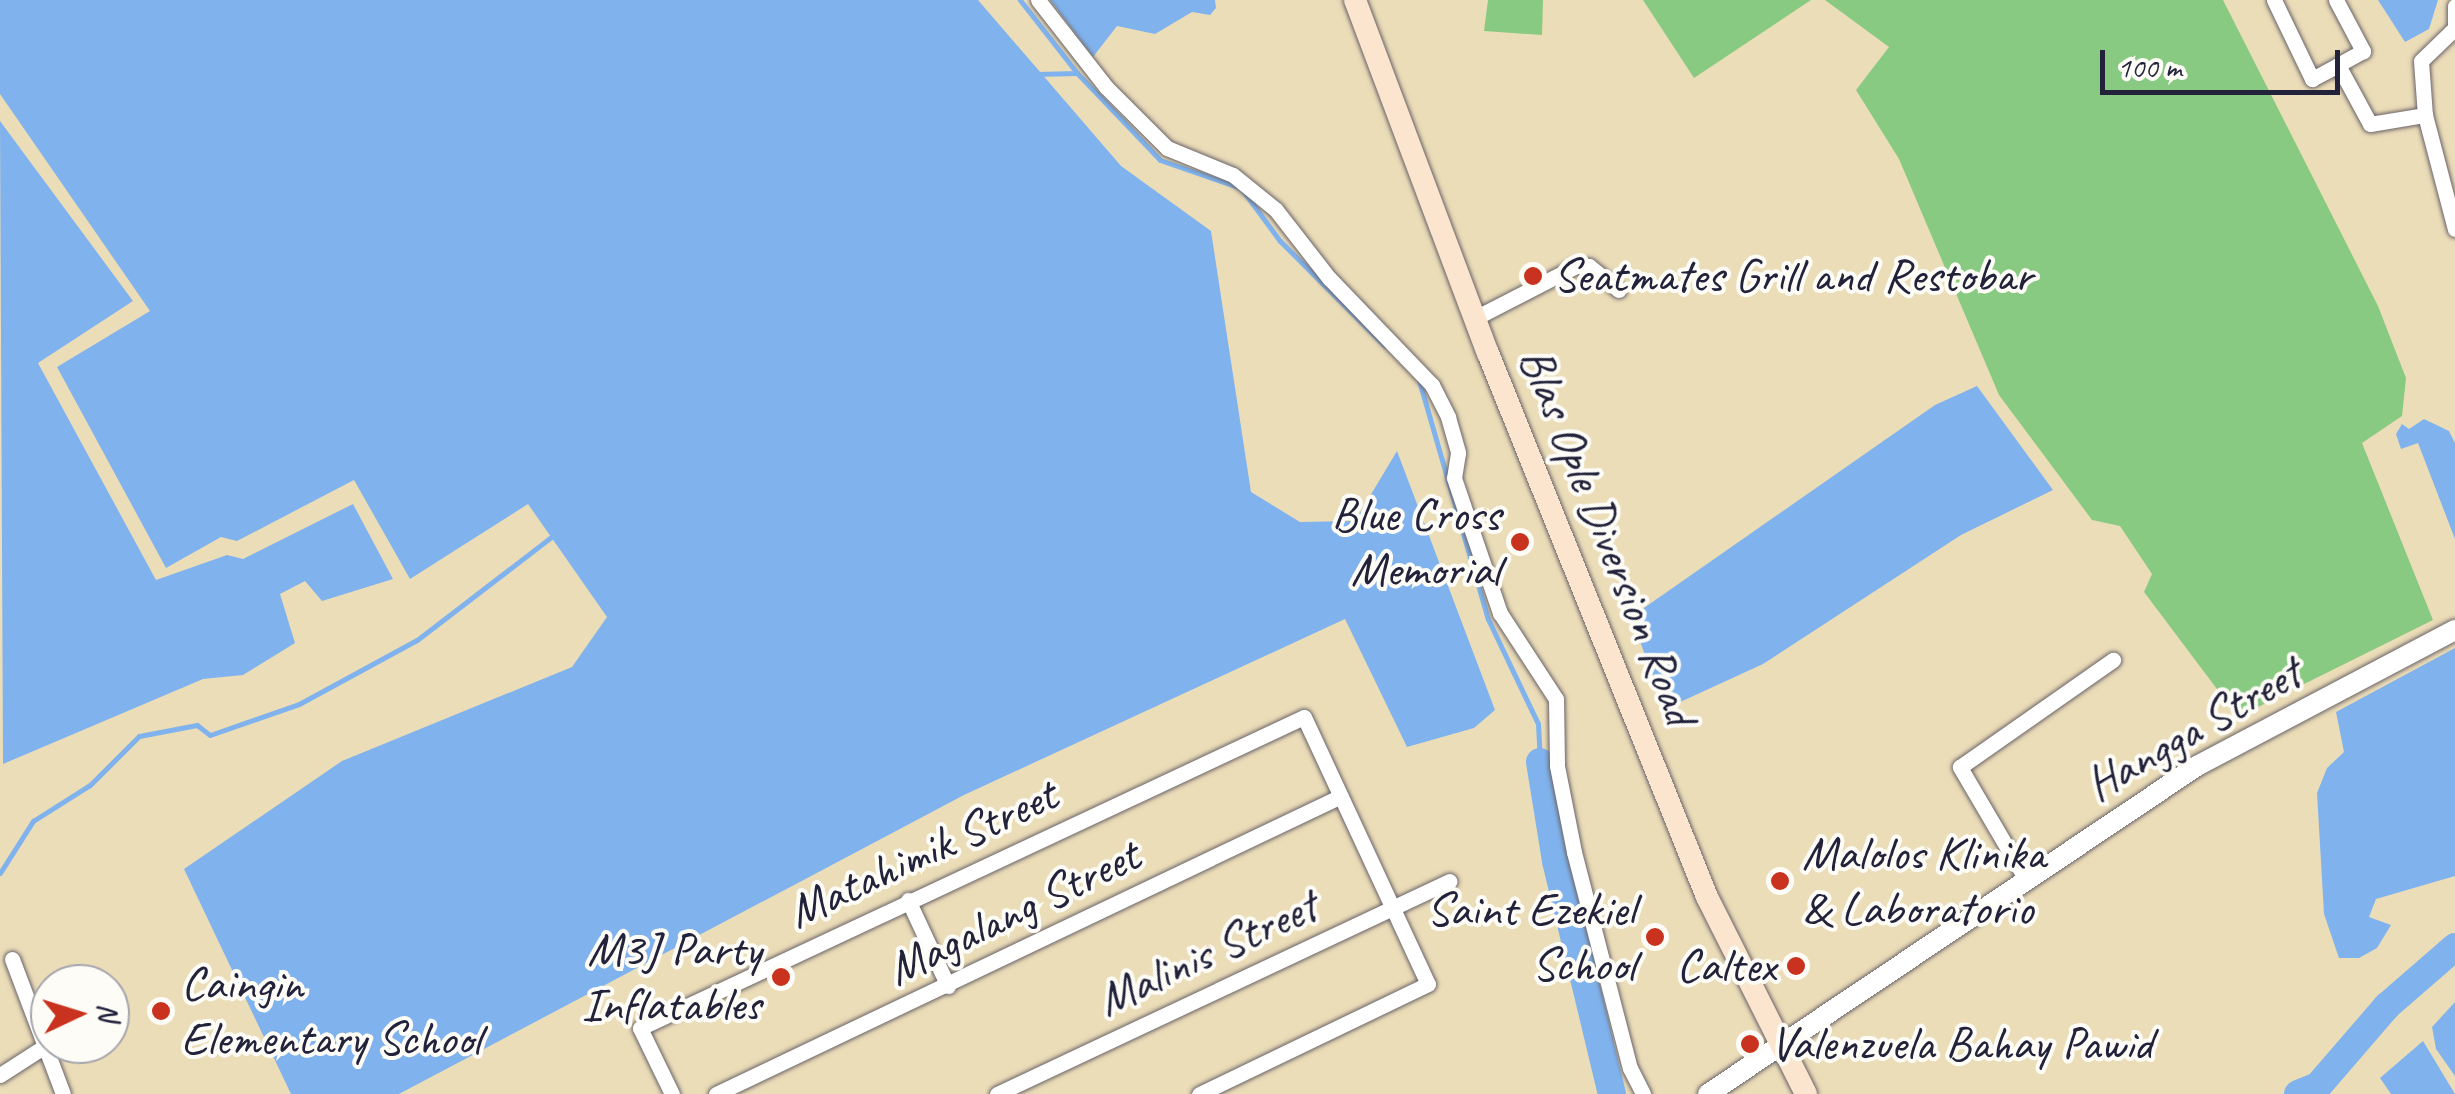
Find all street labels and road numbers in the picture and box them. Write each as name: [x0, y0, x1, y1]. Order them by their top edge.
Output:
street label: Blas Ople Diversion Road: [1506, 338, 1710, 734]
street label: Hangga Street: [2075, 644, 2311, 814]
street label: Matahimik Street: [778, 765, 1066, 941]
street label: Magalang Street: [877, 826, 1149, 998]
street label: Malinis Street: [1088, 877, 1326, 1029]

